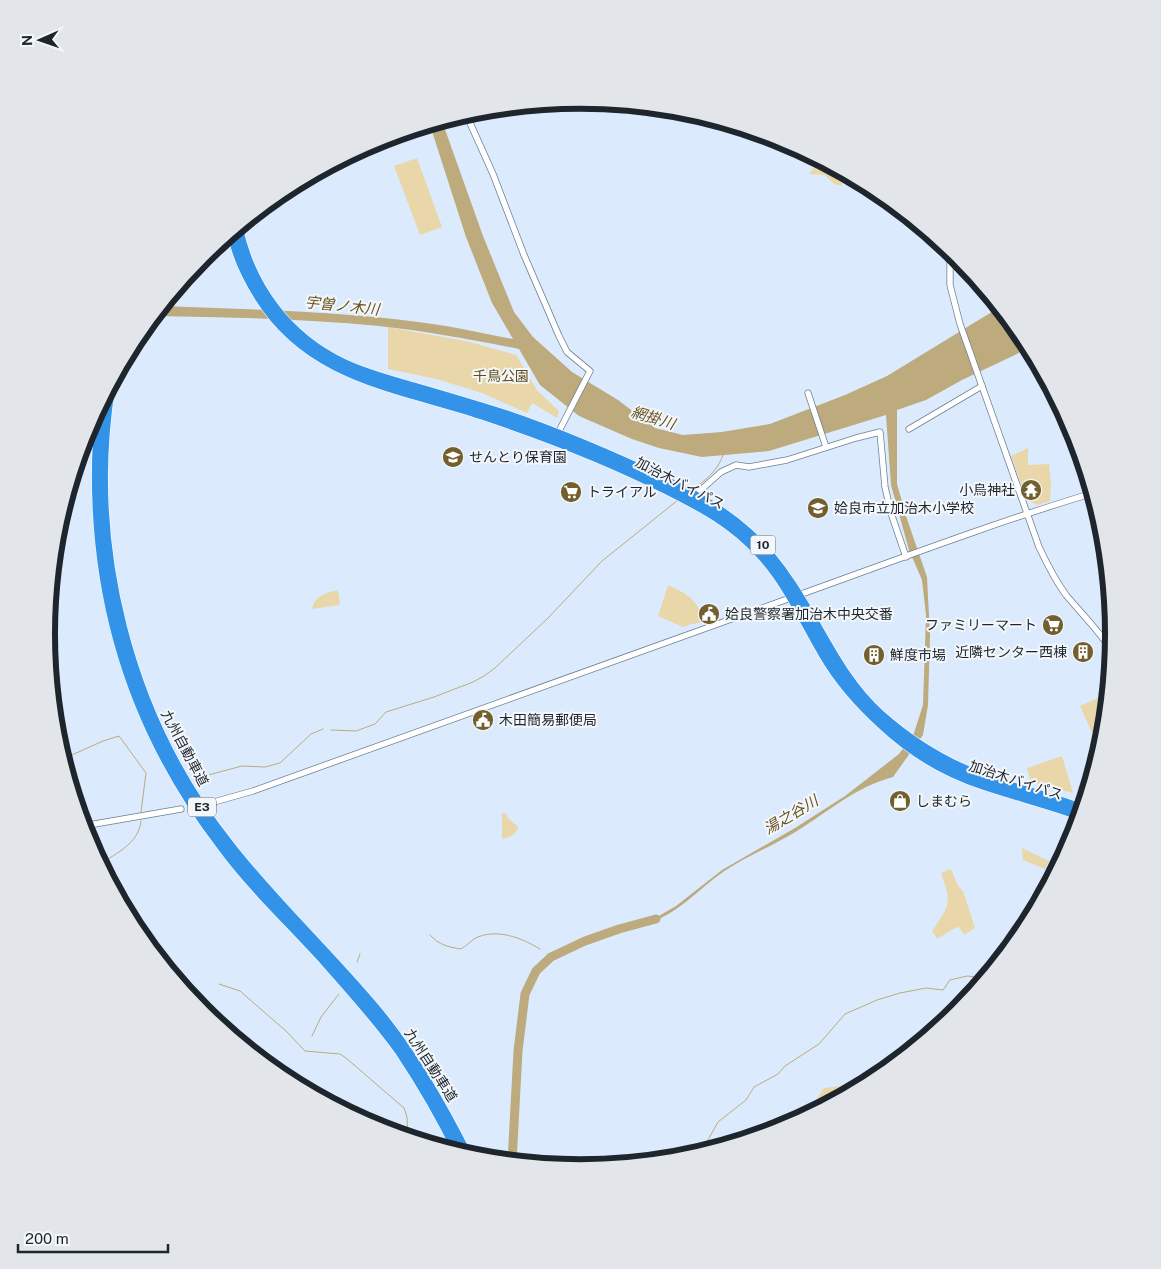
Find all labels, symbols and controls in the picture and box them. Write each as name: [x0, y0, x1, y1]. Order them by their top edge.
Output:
north arrow: [15, 15, 65, 65]
text: N: [19, 35, 35, 46]
water label: 宇曽ノ木川: [304, 293, 382, 318]
park label: 千鳥公園: [473, 368, 529, 384]
water label: 網掛川: [629, 403, 679, 433]
school or university icon: せんとり保育園: [441, 445, 465, 469]
place label: せんとり保育園: [469, 449, 567, 465]
street label: 加治木バイパス: [633, 454, 727, 512]
temple icon: 小烏神社: [1019, 478, 1043, 502]
supermarket icon: トライアル: [559, 480, 583, 504]
place label: 小烏神社: [959, 482, 1015, 498]
place label: トライアル: [587, 484, 657, 500]
school or university icon: 姶良市立加治木小学校: [806, 496, 830, 520]
place label: 姶良市立加治木小学校: [834, 500, 974, 516]
road number: 10: [750, 536, 776, 554]
public building icon: 姶良警察署加治木中央交番: [697, 602, 721, 626]
place label: 姶良警察署加治木中央交番: [725, 606, 893, 622]
supermarket icon: ファミリーマート: [1041, 613, 1065, 637]
place label: ファミリーマート: [925, 617, 1037, 633]
building icon: 近隣センター西棟: [1071, 640, 1095, 664]
building icon: 鮮度市場: [862, 643, 886, 667]
place label: 近隣センター西棟: [955, 644, 1067, 660]
place label: 鮮度市場: [890, 647, 946, 663]
street label: 九州自動車道: [158, 707, 212, 789]
public building icon: 木田簡易郵便局: [471, 708, 495, 732]
place label: 木田簡易郵便局: [499, 712, 597, 728]
street label: 加治木バイパス: [967, 757, 1065, 803]
shop icon: しまむら: [888, 789, 912, 813]
water label: 湯之谷川: [761, 791, 823, 837]
place label: しまむら: [916, 793, 972, 809]
road number: E3: [188, 798, 216, 816]
street label: 九州自動車道: [401, 1025, 461, 1105]
scale bar: [18, 1222, 168, 1254]
text: 200 m: [25, 1230, 69, 1247]

